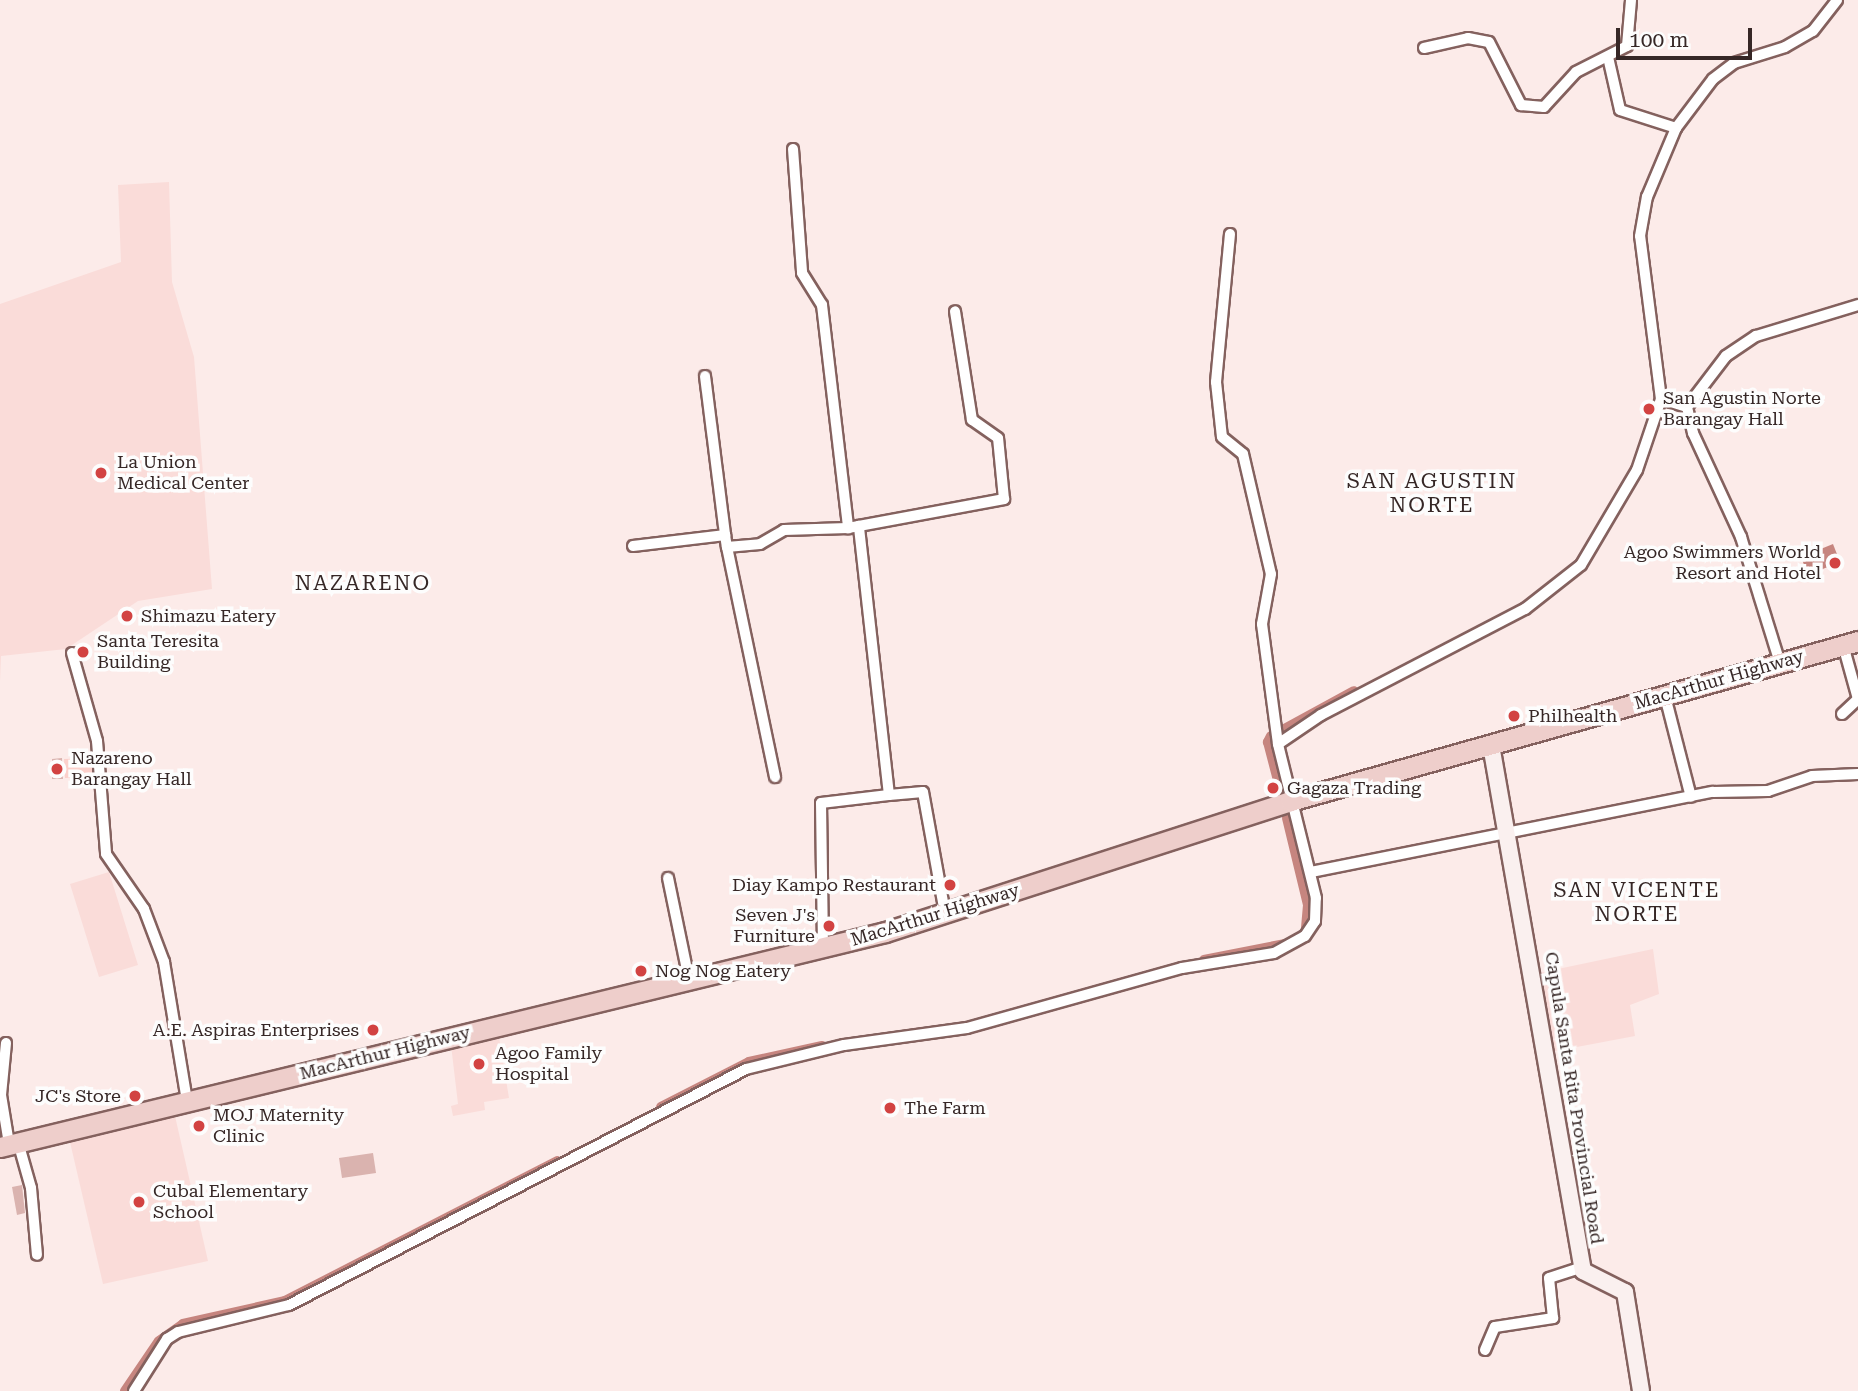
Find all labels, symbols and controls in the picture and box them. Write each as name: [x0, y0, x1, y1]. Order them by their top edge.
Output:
scale bar: [1620, 14, 1756, 58]
text: 100 m: [1629, 28, 1689, 52]
place label: San Agustin Norte Barangay Hall: [1663, 388, 1821, 430]
marker: San Agustin Norte Barangay Hall: [1641, 401, 1657, 417]
place label: La Union Medical Center: [117, 452, 249, 494]
marker: La Union Medical Center: [91, 463, 111, 483]
district label: SAN AGUSTIN NORTE: [1348, 468, 1516, 518]
place label: Agoo Swimmers World Resort and Hotel: [1624, 542, 1821, 584]
marker: Agoo Swimmers World Resort and Hotel: [1827, 555, 1843, 571]
district label: NAZARENO: [296, 570, 430, 596]
place label: Shimazu Eatery: [141, 605, 276, 627]
marker: Shimazu Eatery: [119, 608, 135, 624]
place label: Santa Teresita Building: [97, 631, 219, 674]
marker: Santa Teresita Building: [75, 644, 91, 660]
street label: MacArthur Highway: [1632, 645, 1806, 715]
place label: Philhealth: [1528, 705, 1617, 727]
marker: Philhealth: [1506, 708, 1522, 724]
place label: Nazareno Barangay Hall: [71, 748, 191, 790]
marker: Nazareno Barangay Hall: [49, 761, 65, 777]
place label: Gagaza Trading: [1287, 777, 1421, 799]
marker: Gagaza Trading: [1265, 780, 1281, 796]
place label: Diay Kampo Restaurant: [732, 874, 936, 896]
marker: Diay Kampo Restaurant: [942, 877, 958, 893]
district label: SAN VICENTE NORTE: [1555, 877, 1719, 927]
street label: MacArthur Highway: [848, 879, 1022, 951]
place label: Seven J's Furniture: [733, 905, 815, 948]
marker: Seven J's Furniture: [821, 918, 837, 934]
street label: Capula Santa Rita Provincial Road: [1540, 950, 1608, 1246]
place label: Nog Nog Eatery: [655, 960, 791, 982]
marker: Nog Nog Eatery: [633, 963, 649, 979]
place label: A.E. Aspiras Enterprises: [153, 1019, 359, 1041]
street label: MacArthur Highway: [297, 1021, 473, 1085]
marker: A.E. Aspiras Enterprises: [365, 1022, 381, 1038]
place label: Agoo Family Hospital: [495, 1043, 602, 1086]
marker: Agoo Family Hospital: [469, 1054, 489, 1074]
place label: JC's Store: [35, 1085, 121, 1107]
marker: JC's Store: [127, 1088, 143, 1104]
place label: The Farm: [904, 1097, 986, 1119]
marker: The Farm: [882, 1100, 898, 1116]
place label: MOJ Maternity Clinic: [213, 1105, 344, 1148]
marker: MOJ Maternity Clinic: [191, 1118, 207, 1134]
place label: Cubal Elementary School: [153, 1181, 308, 1224]
marker: Cubal Elementary School: [131, 1194, 147, 1210]

